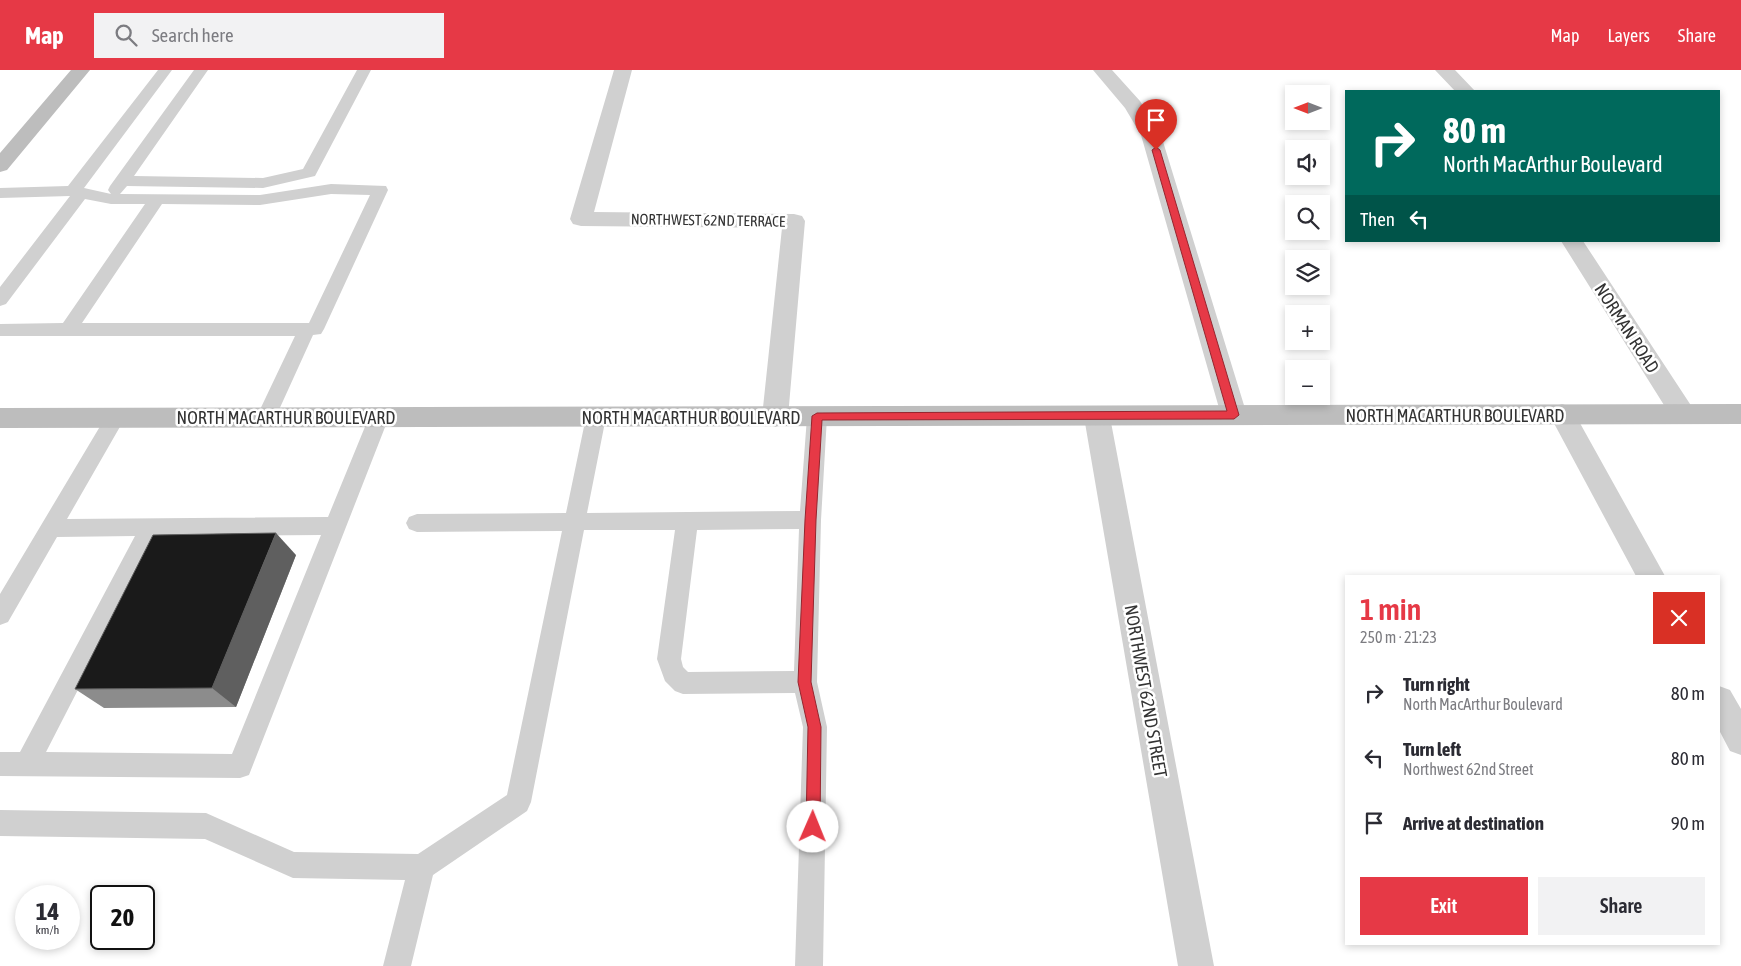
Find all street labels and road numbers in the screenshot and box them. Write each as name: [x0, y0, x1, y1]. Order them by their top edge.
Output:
street label: NORTHWEST 62ND TERRACE: [631, 210, 786, 230]
street label: NORMAN ROAD: [1590, 279, 1664, 377]
street label: NORTH MACARTHUR BOULEVARD: [1346, 405, 1564, 426]
street label: NORTH MACARTHUR BOULEVARD: [177, 407, 395, 428]
street label: NORTH MACARTHUR BOULEVARD: [582, 407, 800, 428]
street label: NORTHWEST 62ND STREET: [1120, 603, 1172, 779]

